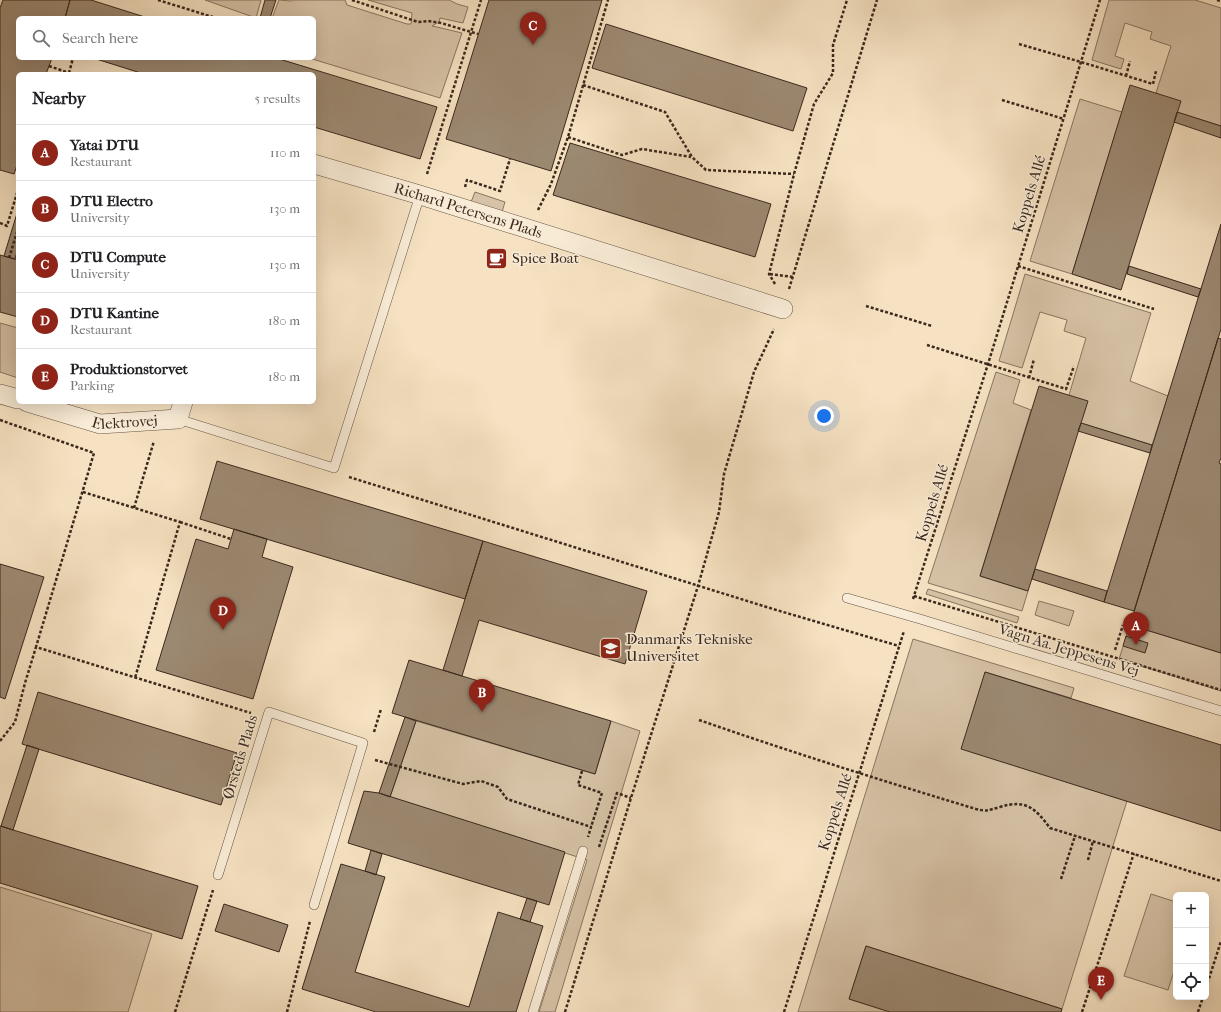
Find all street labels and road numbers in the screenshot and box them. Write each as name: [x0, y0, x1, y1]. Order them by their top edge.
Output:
street label: Koppels Allé: [1009, 153, 1049, 235]
street label: Richard Petersens Plads: [392, 179, 545, 242]
street label: Elektrovej: [90, 411, 158, 433]
street label: Koppels Allé: [912, 462, 952, 544]
street label: Vagn Aa. Jeppesens Vej: [997, 620, 1141, 680]
street label: Ørsteds Plads: [219, 712, 262, 801]
street label: Koppels Allé: [814, 771, 856, 853]

